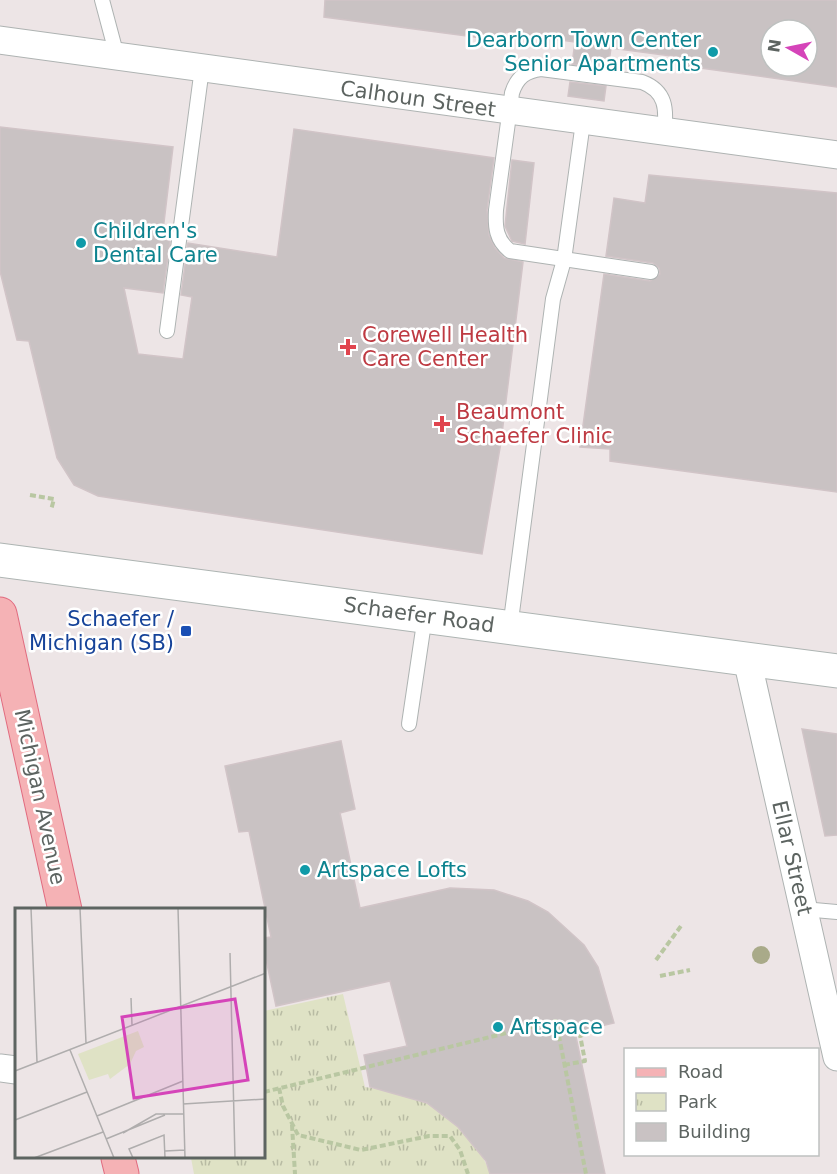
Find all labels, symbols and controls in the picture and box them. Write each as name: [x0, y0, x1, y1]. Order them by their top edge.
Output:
north arrow: [759, 18, 819, 78]
place label: Dearborn Town Center Senior Apartments: [466, 28, 701, 76]
text: N: [764, 38, 785, 54]
marker: Dearborn Town Center Senior Apartments: [706, 45, 720, 59]
street label: Calhoun Street: [339, 76, 497, 122]
place label: Children's Dental Care: [93, 219, 218, 267]
marker: Children's Dental Care: [74, 236, 88, 250]
place label: Corewell Health Care Center: [362, 323, 528, 371]
marker: Corewell Health Care Center: [339, 338, 357, 356]
place label: Beaumont Schaefer Clinic: [456, 400, 613, 448]
marker: Beaumont Schaefer Clinic: [433, 415, 451, 433]
street label: Schaefer Road: [342, 593, 496, 637]
place label: Schaefer / Michigan (SB): [29, 607, 175, 655]
marker: Schaefer / Michigan (SB): [179, 624, 193, 638]
street label: Michigan Avenue: [10, 707, 70, 887]
street label: Ellar Street: [767, 798, 817, 918]
place label: Artspace Lofts: [317, 858, 467, 882]
marker: Artspace Lofts: [298, 863, 312, 877]
inset map: [15, 908, 266, 1159]
place label: Artspace: [510, 1015, 603, 1039]
marker: Artspace: [491, 1020, 505, 1034]
legend: [624, 1048, 819, 1156]
text: Road: [678, 1061, 723, 1082]
text: Park: [678, 1091, 717, 1112]
text: Building: [678, 1121, 751, 1142]

